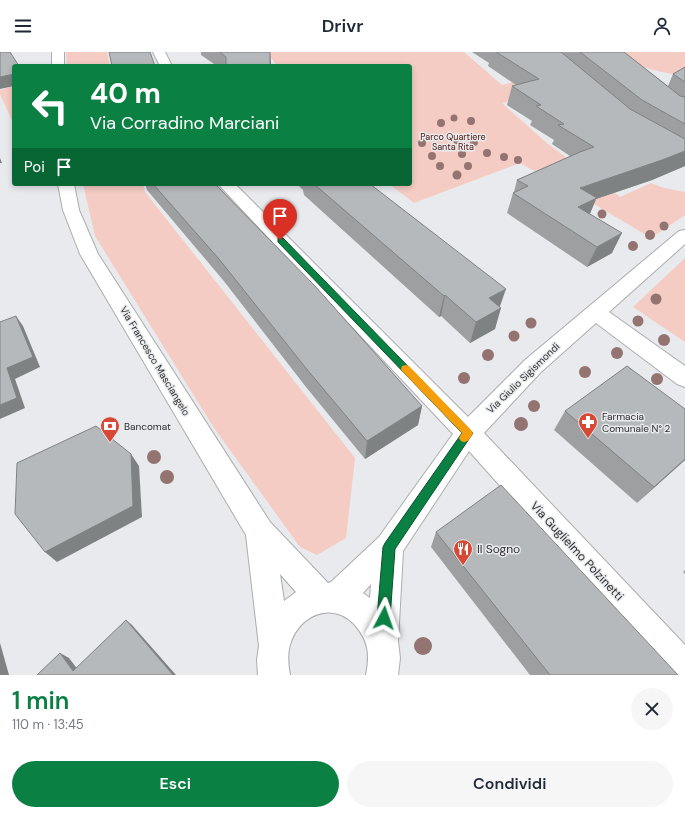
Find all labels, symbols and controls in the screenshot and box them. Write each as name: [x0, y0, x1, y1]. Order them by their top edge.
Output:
text: Drivr: [322, 14, 363, 38]
icon: menu: [12, 15, 34, 37]
icon: person: [651, 15, 673, 37]
text: 40 m: [90, 75, 161, 112]
icon: left: [24, 80, 76, 132]
text: Via Corradino Marciani: [90, 111, 279, 135]
park label: Parco Quartiere Santa Rita: [420, 131, 486, 153]
icon: arrive: [53, 156, 75, 178]
text: Poi: [24, 157, 45, 177]
pin: [263, 199, 297, 240]
icon: arrive: [269, 205, 291, 227]
street label: Via Francesco Masciangelo: [117, 304, 193, 418]
street label: Via Giulio Sigismondi: [484, 340, 562, 416]
place label: Farmacia Comunale N° 2: [602, 410, 670, 435]
pharmacy icon: Farmacia Comunale N° 2: [577, 411, 599, 439]
bank icon: Bancomat: [99, 415, 121, 443]
place label: Bancomat: [124, 420, 171, 433]
street label: Via Guglielmo Polzinetti: [527, 498, 627, 604]
restaurant icon: Il Sogno: [452, 538, 474, 566]
place label: Il Sogno: [477, 541, 520, 557]
position arrow: [363, 597, 405, 639]
text: 1 min: [12, 685, 69, 716]
button: close: [631, 688, 673, 730]
text: 110 m · 13:45: [12, 716, 84, 733]
button: Esci: [12, 761, 339, 807]
button: Condividi: [347, 761, 673, 807]

